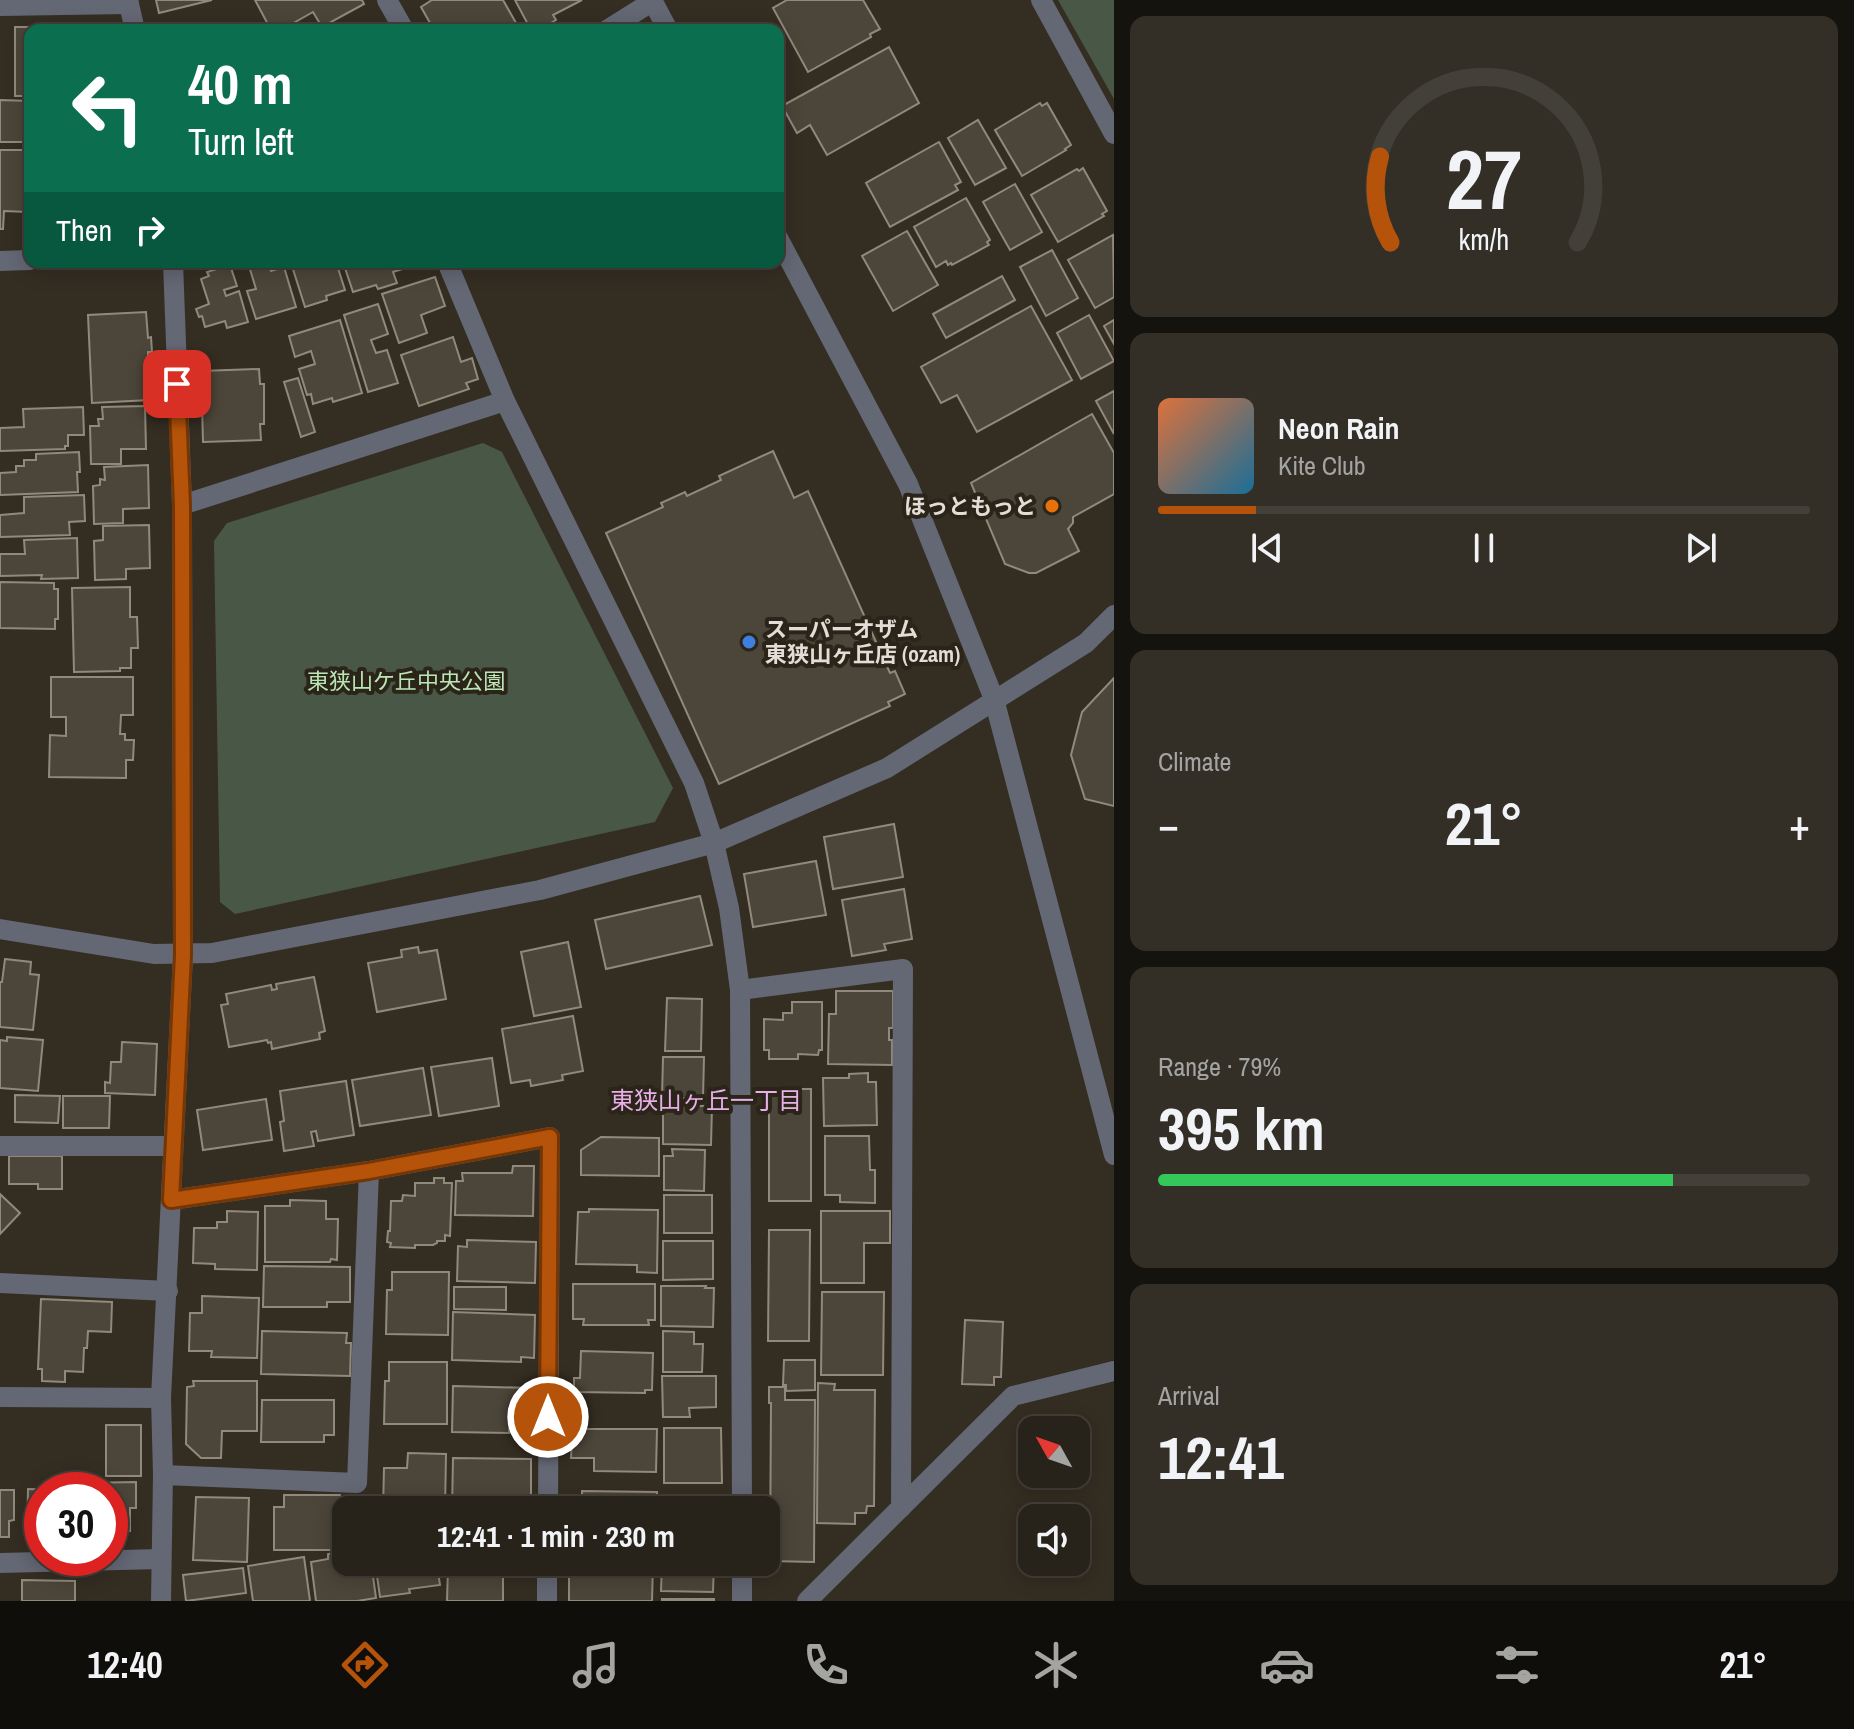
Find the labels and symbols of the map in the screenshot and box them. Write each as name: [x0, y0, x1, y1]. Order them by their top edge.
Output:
pin: [143, 350, 211, 418]
place label: ほっともっと: [904, 491, 1036, 521]
marker: ほっともっと: [1043, 497, 1061, 515]
place label: スーパーオザム 東狭山ヶ丘店 (ozam): [765, 614, 960, 669]
marker: スーパーオザム 東狭山ヶ丘店 (ozam): [740, 633, 758, 651]
park label: 東狭山ケ丘中央公園: [307, 666, 505, 696]
district label: 東狭山ヶ丘一丁目: [610, 1084, 802, 1116]
position arrow: [506, 1375, 590, 1459]
north arrow: [1018, 1416, 1090, 1488]
speed limit sign: 30: [24, 1472, 128, 1576]

